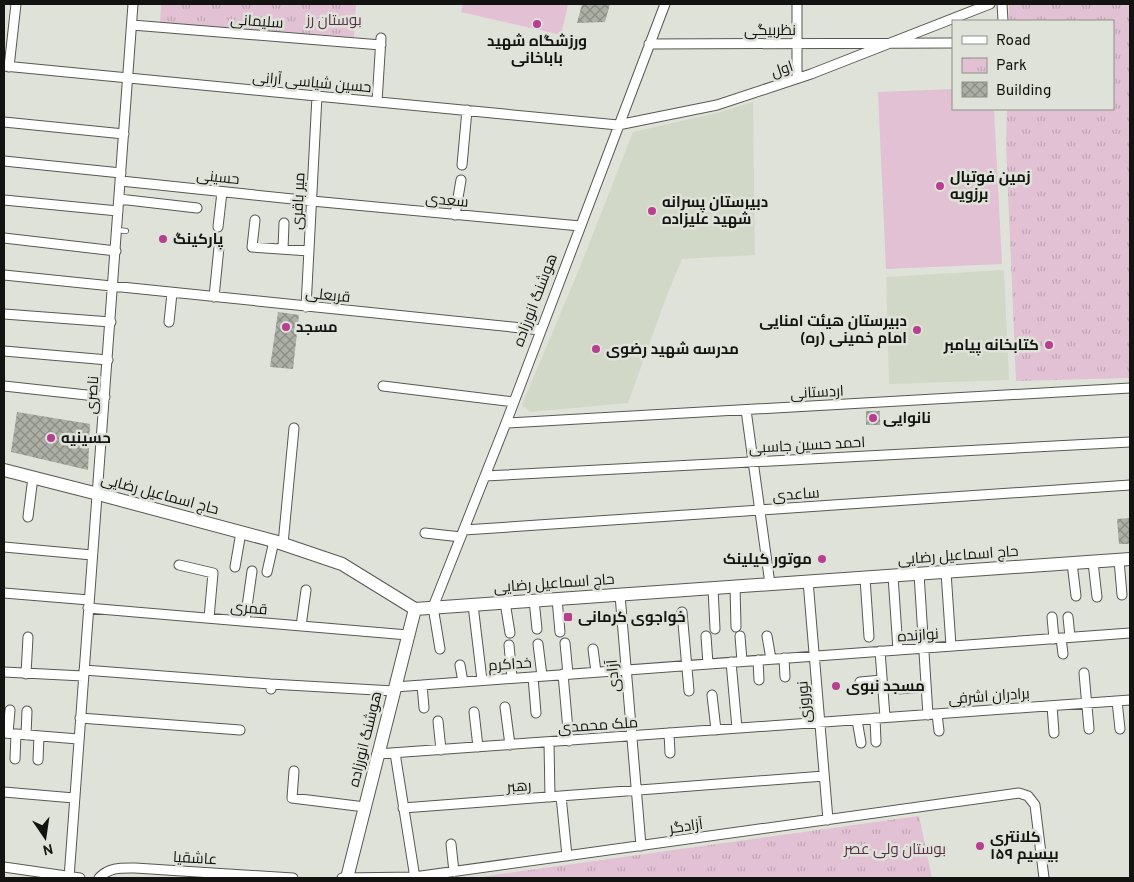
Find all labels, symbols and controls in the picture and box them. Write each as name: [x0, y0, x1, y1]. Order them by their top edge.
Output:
street label: سلیمانی: [230, 11, 284, 34]
park label: بوستان رز: [305, 12, 362, 31]
marker: ورزشگاه شهید باباخانی: [531, 18, 543, 30]
legend: [952, 20, 1114, 110]
street label: نظربیگی: [744, 22, 796, 41]
text: Road: [996, 32, 1031, 51]
place label: ورزشگاه شهید باباخانی: [487, 33, 587, 69]
text: Park: [996, 57, 1027, 76]
street label: اول: [769, 58, 796, 83]
street label: حسین شیاسی آرانی: [252, 69, 372, 98]
text: Building: [996, 82, 1051, 101]
street label: حسینی: [195, 167, 240, 190]
place label: زمین فوتبال برزویه: [950, 169, 1031, 205]
street label: میر باقری: [289, 172, 310, 230]
marker: زمین فوتبال برزویه: [934, 180, 946, 192]
street label: سعدی: [424, 190, 469, 213]
place label: دبیرستان پسرانه شهید علیزاده: [662, 194, 768, 230]
marker: دبیرستان پسرانه شهید علیزاده: [646, 205, 658, 217]
place label: پارکینگ: [173, 231, 224, 250]
marker: پارکینگ: [157, 233, 169, 245]
street label: هوشنگ انورزاده: [510, 251, 563, 350]
street label: قربعلی: [304, 285, 351, 308]
place label: دبیرستان هیئت امنایی امام خمینی (ره): [759, 313, 907, 349]
place label: مسجد: [296, 319, 338, 338]
marker: مسجد: [280, 321, 292, 333]
marker: دبیرستان هیئت امنایی امام خمینی (ره): [911, 324, 923, 336]
place label: کتابخانه پیامبر: [943, 337, 1039, 356]
marker: کتابخانه پیامبر: [1043, 339, 1055, 351]
place label: مدرسه شهید رضوی: [606, 341, 739, 360]
marker: مدرسه شهید رضوی: [590, 343, 602, 355]
street label: ناصری: [83, 375, 104, 415]
street label: اردستانی: [790, 383, 844, 404]
place label: نانوایی: [883, 410, 931, 429]
marker: نانوایی: [867, 412, 879, 424]
place label: حسینیه: [61, 430, 111, 449]
marker: حسینیه: [45, 432, 57, 444]
street label: احمد حسین جاسبی: [748, 434, 866, 459]
street label: حاج اسماعیل رضایی: [99, 471, 221, 520]
street label: ساعدی: [772, 484, 820, 507]
street label: حاج اسماعیل رضایی: [897, 543, 1019, 570]
place label: موتور کیلینک: [723, 551, 812, 570]
marker: موتور کیلینک: [816, 553, 828, 565]
street label: حاج اسماعیل رضایی: [493, 571, 615, 598]
street label: قمری: [230, 598, 268, 621]
place label: خواجوی کرمانی: [578, 609, 686, 628]
marker: خواجوی کرمانی: [562, 611, 574, 623]
street label: نوازنده: [897, 626, 939, 647]
street label: خداکرم: [488, 654, 533, 676]
street label: آزادی: [604, 659, 625, 693]
place label: مسجد نبوی: [846, 678, 925, 697]
street label: نوروزی: [794, 680, 817, 724]
marker: مسجد نبوی: [830, 680, 842, 692]
street label: برادران اشرفی: [948, 685, 1030, 710]
street label: هوشنگ انورزاده: [345, 690, 388, 789]
street label: ملک محمدی: [557, 714, 639, 739]
street label: رهبر: [505, 777, 532, 798]
north arrow: [20, 812, 70, 862]
street label: آزادگر: [667, 816, 704, 839]
place label: کلانتری ۱۵۹ بیسیم: [990, 829, 1059, 865]
text: N: [41, 839, 54, 858]
marker: کلانتری ۱۵۹ بیسیم: [974, 840, 986, 852]
park label: بوستان ولی عصر: [843, 841, 946, 860]
street label: عاشقیا: [172, 849, 217, 870]

